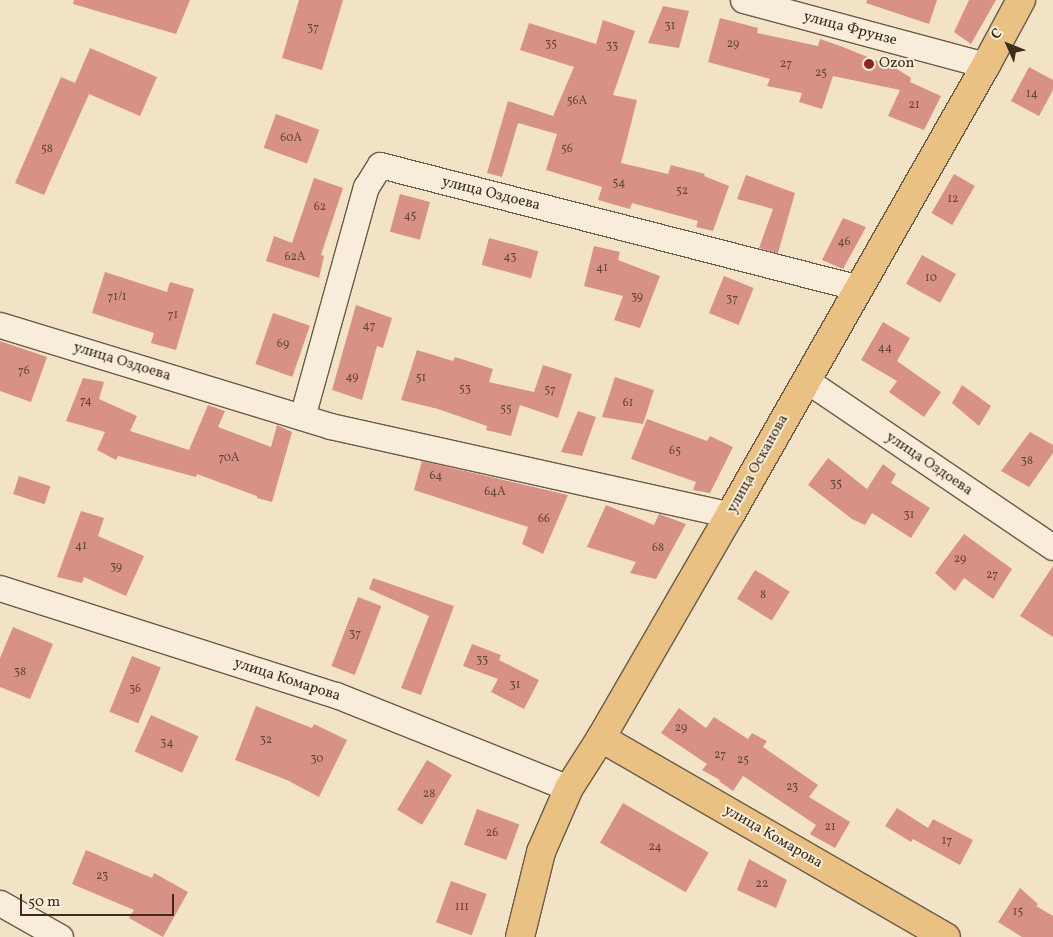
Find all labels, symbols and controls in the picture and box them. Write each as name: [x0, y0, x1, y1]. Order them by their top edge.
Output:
street label: улица Фрунзе: [801, 8, 899, 50]
house number: 31: [665, 20, 675, 34]
north arrow: [983, 20, 1033, 70]
house number: 37: [307, 22, 319, 36]
text: С: [987, 24, 1007, 44]
house number: 35: [545, 38, 557, 52]
house number: 29: [727, 38, 739, 52]
house number: 33: [606, 40, 618, 54]
place label: Ozon: [879, 55, 914, 73]
house number: 27: [780, 58, 792, 72]
marker: Ozon: [863, 58, 875, 70]
house number: 25: [815, 67, 827, 81]
house number: 14: [1026, 88, 1038, 102]
house number: 56А: [567, 95, 587, 109]
house number: 21: [908, 99, 920, 113]
house number: 60А: [280, 132, 302, 146]
house number: 58: [41, 143, 53, 157]
house number: 56: [561, 143, 573, 157]
street label: улица Оздоева: [440, 173, 542, 215]
house number: 54: [613, 177, 625, 191]
house number: 52: [676, 185, 688, 199]
house number: 12: [947, 193, 959, 207]
house number: 62: [314, 201, 326, 215]
house number: 45: [404, 210, 416, 224]
house number: 46: [837, 236, 851, 250]
house number: 62А: [285, 251, 305, 265]
house number: 43: [504, 251, 516, 265]
house number: 41: [596, 262, 608, 276]
house number: 10: [925, 272, 937, 286]
house number: 71/1: [107, 291, 127, 305]
house number: 39: [631, 291, 643, 305]
house number: 37: [726, 293, 738, 307]
house number: 71: [168, 309, 178, 323]
house number: 47: [363, 320, 375, 334]
house number: 69: [277, 338, 289, 352]
street label: улица Оздоева: [71, 339, 173, 385]
house number: 44: [878, 342, 892, 356]
house number: 76: [18, 365, 30, 379]
house number: 49: [345, 371, 359, 385]
house number: 51: [416, 372, 426, 386]
house number: 53: [459, 383, 471, 397]
house number: 57: [544, 384, 556, 398]
house number: 74: [80, 395, 92, 409]
house number: 61: [623, 397, 633, 411]
house number: 55: [500, 403, 512, 417]
street label: улица Осканова: [723, 411, 793, 517]
street label: улица Оздоева: [882, 428, 976, 500]
house number: 65: [669, 445, 681, 459]
house number: 70А: [219, 452, 239, 466]
house number: 38: [1021, 455, 1033, 469]
house number: 64: [430, 470, 442, 484]
house number: 35: [830, 478, 842, 492]
house number: 64А: [484, 486, 506, 500]
house number: 31: [904, 509, 914, 523]
house number: 66: [538, 513, 550, 527]
house number: 41: [75, 540, 87, 554]
house number: 68: [652, 542, 664, 556]
house number: 29: [954, 553, 966, 567]
house number: 39: [110, 561, 122, 575]
house number: 27: [986, 569, 998, 583]
house number: 8: [760, 589, 766, 603]
house number: 37: [349, 628, 361, 642]
street label: улица Комарова: [231, 654, 343, 706]
house number: 33: [476, 654, 488, 668]
house number: 38: [14, 666, 26, 680]
house number: 31: [510, 679, 520, 693]
house number: 36: [129, 683, 141, 697]
house number: 29: [675, 722, 687, 736]
house number: 32: [260, 734, 272, 748]
house number: 34: [160, 737, 174, 751]
house number: 27: [714, 749, 726, 763]
house number: 30: [310, 753, 324, 767]
house number: 25: [737, 754, 749, 768]
house number: 23: [786, 781, 798, 795]
house number: 28: [423, 788, 435, 802]
street label: улица Комарова: [720, 801, 826, 873]
house number: 21: [824, 821, 836, 835]
house number: 26: [486, 827, 498, 841]
house number: 17: [942, 835, 952, 849]
house number: 24: [648, 841, 662, 855]
house number: 23: [96, 870, 108, 884]
house number: 22: [756, 878, 768, 892]
scale bar: [22, 884, 176, 916]
text: 50 m: [28, 892, 60, 913]
house number: 111: [455, 901, 469, 915]
house number: 15: [1013, 906, 1023, 920]

